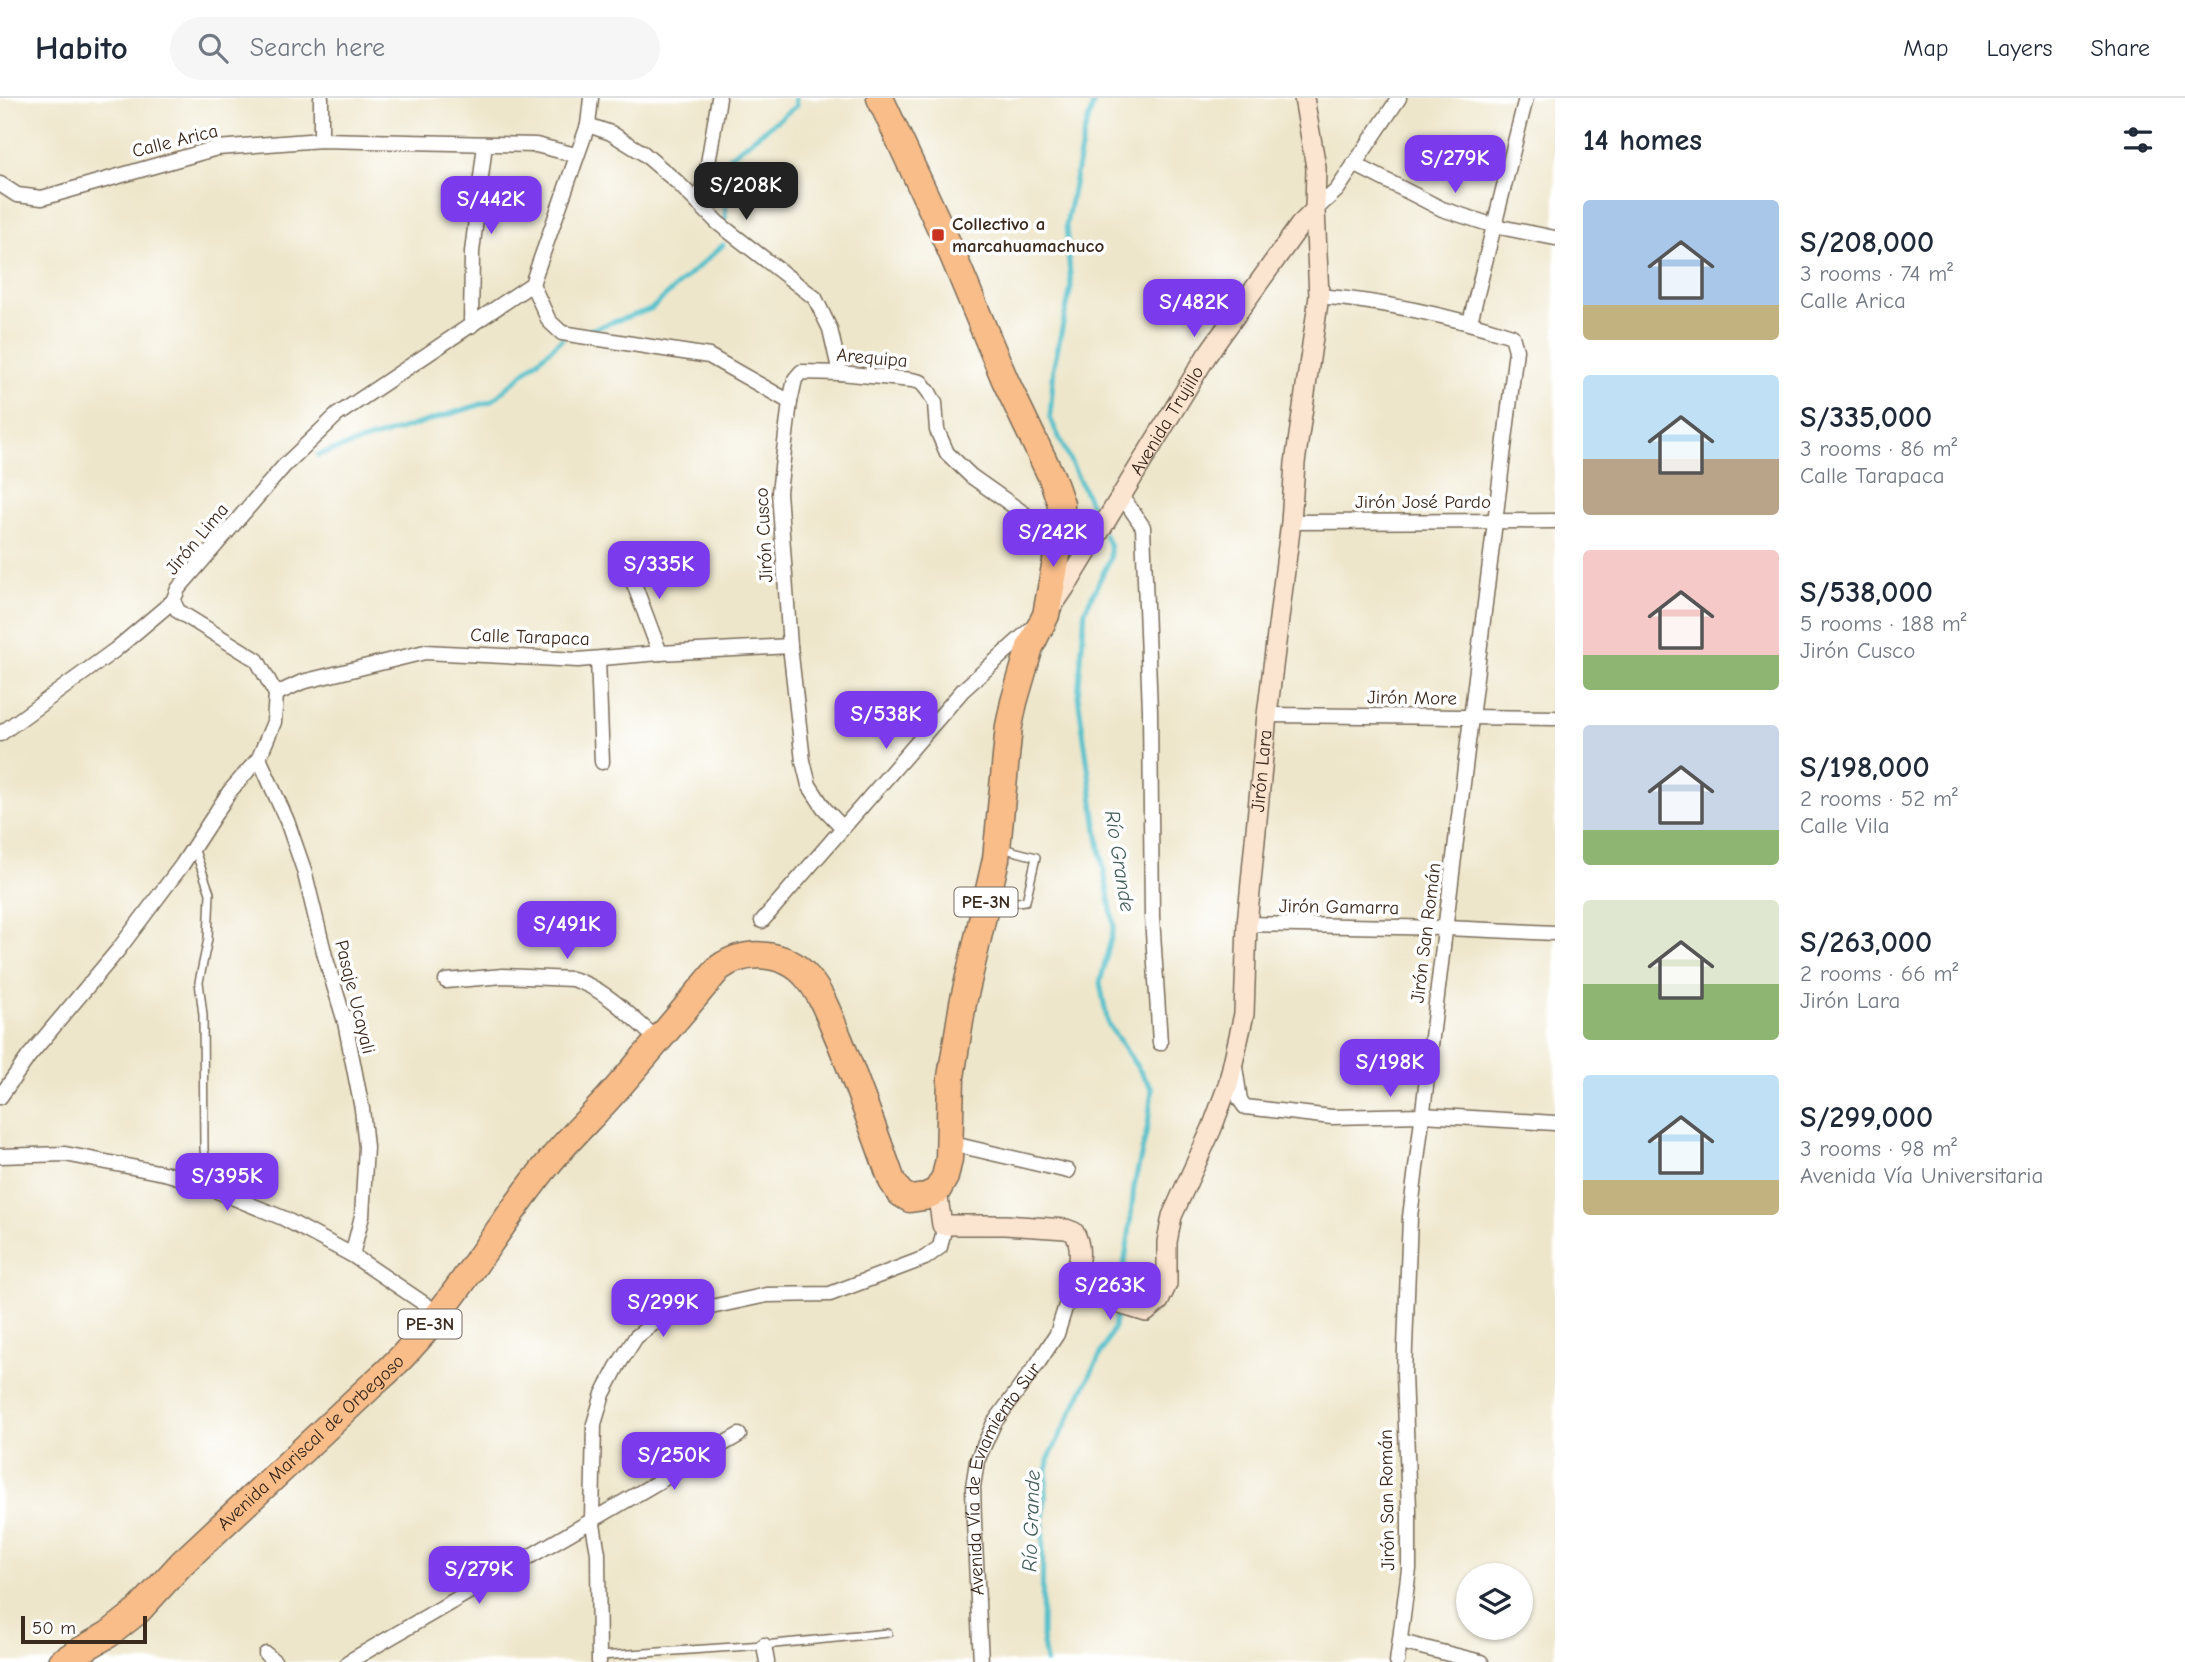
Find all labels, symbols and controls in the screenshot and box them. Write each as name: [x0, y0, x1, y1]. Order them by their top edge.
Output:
search box: [170, 17, 660, 80]
text: Habito: [35, 29, 128, 67]
icon: search: [194, 29, 232, 67]
text: Search here: [250, 33, 385, 63]
text: Map: [1903, 34, 1949, 62]
text: Layers: [1987, 34, 2052, 62]
text: Share: [2090, 34, 2150, 62]
street label: Calle Arica: [130, 120, 220, 162]
icon: filters: [2119, 121, 2157, 159]
text: 14 homes: [1583, 123, 1702, 158]
pin: S/279K: [1398, 136, 1512, 195]
text: S/279K: [1421, 144, 1489, 171]
pin: S/208K: [689, 162, 803, 222]
text: S/208K: [710, 171, 782, 198]
pin: S/442K: [434, 176, 548, 236]
text: S/442K: [457, 185, 525, 212]
place label: Collectivo a marcahuamachuco: [952, 213, 1104, 257]
text: S/208,000: [1800, 225, 1934, 260]
marker: Collectivo a marcahuamachuco: [930, 227, 946, 243]
icon: home: [1639, 228, 1723, 312]
text: 3 rooms · 74 m²: [1800, 260, 1953, 287]
pin: S/482K: [1137, 280, 1251, 339]
text: Calle Arica: [1800, 287, 1906, 314]
text: S/482K: [1159, 288, 1229, 315]
street label: Arequipa: [835, 344, 909, 372]
street label: Avenida Trujillo: [1125, 362, 1209, 479]
text: S/335,000: [1800, 400, 1932, 435]
icon: home: [1639, 403, 1723, 487]
text: 3 rooms · 86 m²: [1800, 435, 1957, 462]
text: Calle Tarapaca: [1800, 462, 1945, 489]
street label: Jirón Cusco: [751, 487, 777, 583]
street label: Jirón José Pardo: [1355, 491, 1491, 513]
street label: Jirón Lima: [161, 499, 233, 579]
pin: S/242K: [996, 510, 1110, 569]
text: S/242K: [1019, 518, 1087, 545]
pin: S/335K: [602, 542, 716, 601]
text: S/335K: [624, 550, 694, 577]
text: S/538,000: [1800, 575, 1933, 610]
icon: home: [1639, 578, 1723, 662]
text: 5 rooms · 188 m²: [1800, 610, 1966, 637]
street label: Calle Tarapaca: [470, 624, 590, 650]
text: Jirón Cusco: [1800, 637, 1915, 664]
street label: Jirón More: [1367, 686, 1457, 710]
pin: S/538K: [829, 692, 943, 751]
text: S/538K: [851, 700, 921, 727]
street label: Jirón Lara: [1247, 729, 1277, 813]
text: S/198,000: [1800, 750, 1930, 785]
icon: home: [1639, 753, 1723, 837]
text: 2 rooms · 52 m²: [1800, 785, 1958, 812]
water label: Río Grande: [1100, 809, 1140, 914]
text: Calle Vila: [1800, 812, 1890, 839]
street label: Jirón San Román: [1406, 862, 1446, 1004]
road number: PE-3N: [954, 888, 1018, 916]
street label: Jirón Gamarra: [1279, 895, 1399, 919]
pin: S/491K: [510, 902, 624, 961]
text: S/491K: [533, 910, 601, 937]
text: S/263,000: [1800, 925, 1932, 960]
icon: home: [1639, 928, 1723, 1012]
street label: Pasaje Ucayali: [330, 938, 380, 1056]
text: 2 rooms · 66 m²: [1800, 960, 1958, 987]
text: Jirón Lara: [1800, 987, 1900, 1014]
pin: S/198K: [1333, 1040, 1447, 1099]
text: S/198K: [1356, 1048, 1424, 1075]
text: S/299,000: [1800, 1100, 1933, 1135]
icon: home: [1639, 1103, 1723, 1187]
text: 3 rooms · 98 m²: [1800, 1135, 1957, 1162]
pin: S/395K: [170, 1154, 284, 1213]
text: S/395K: [191, 1162, 263, 1189]
text: Avenida Vía Universitaria: [1800, 1162, 2043, 1189]
pin: S/263K: [1053, 1262, 1167, 1322]
text: S/263K: [1075, 1271, 1145, 1298]
pin: S/299K: [606, 1280, 720, 1339]
text: S/299K: [627, 1288, 699, 1315]
road number: PE-3N: [398, 1310, 462, 1338]
street label: Avenida Mariscal de Orbegoso: [213, 1350, 409, 1535]
street label: Avenida Vía de Eviamiento Sur: [962, 1358, 1046, 1596]
street label: Jirón San Román: [1375, 1429, 1399, 1571]
pin: S/250K: [617, 1432, 731, 1492]
text: S/250K: [638, 1441, 710, 1468]
water label: Río Grande: [1017, 1469, 1045, 1573]
pin: S/279K: [422, 1546, 536, 1606]
text: S/279K: [445, 1555, 513, 1582]
map controls: [1456, 1563, 1533, 1640]
button: layers: [1456, 1563, 1533, 1640]
scale bar: [21, 1613, 147, 1645]
text: 50 m: [32, 1617, 76, 1639]

